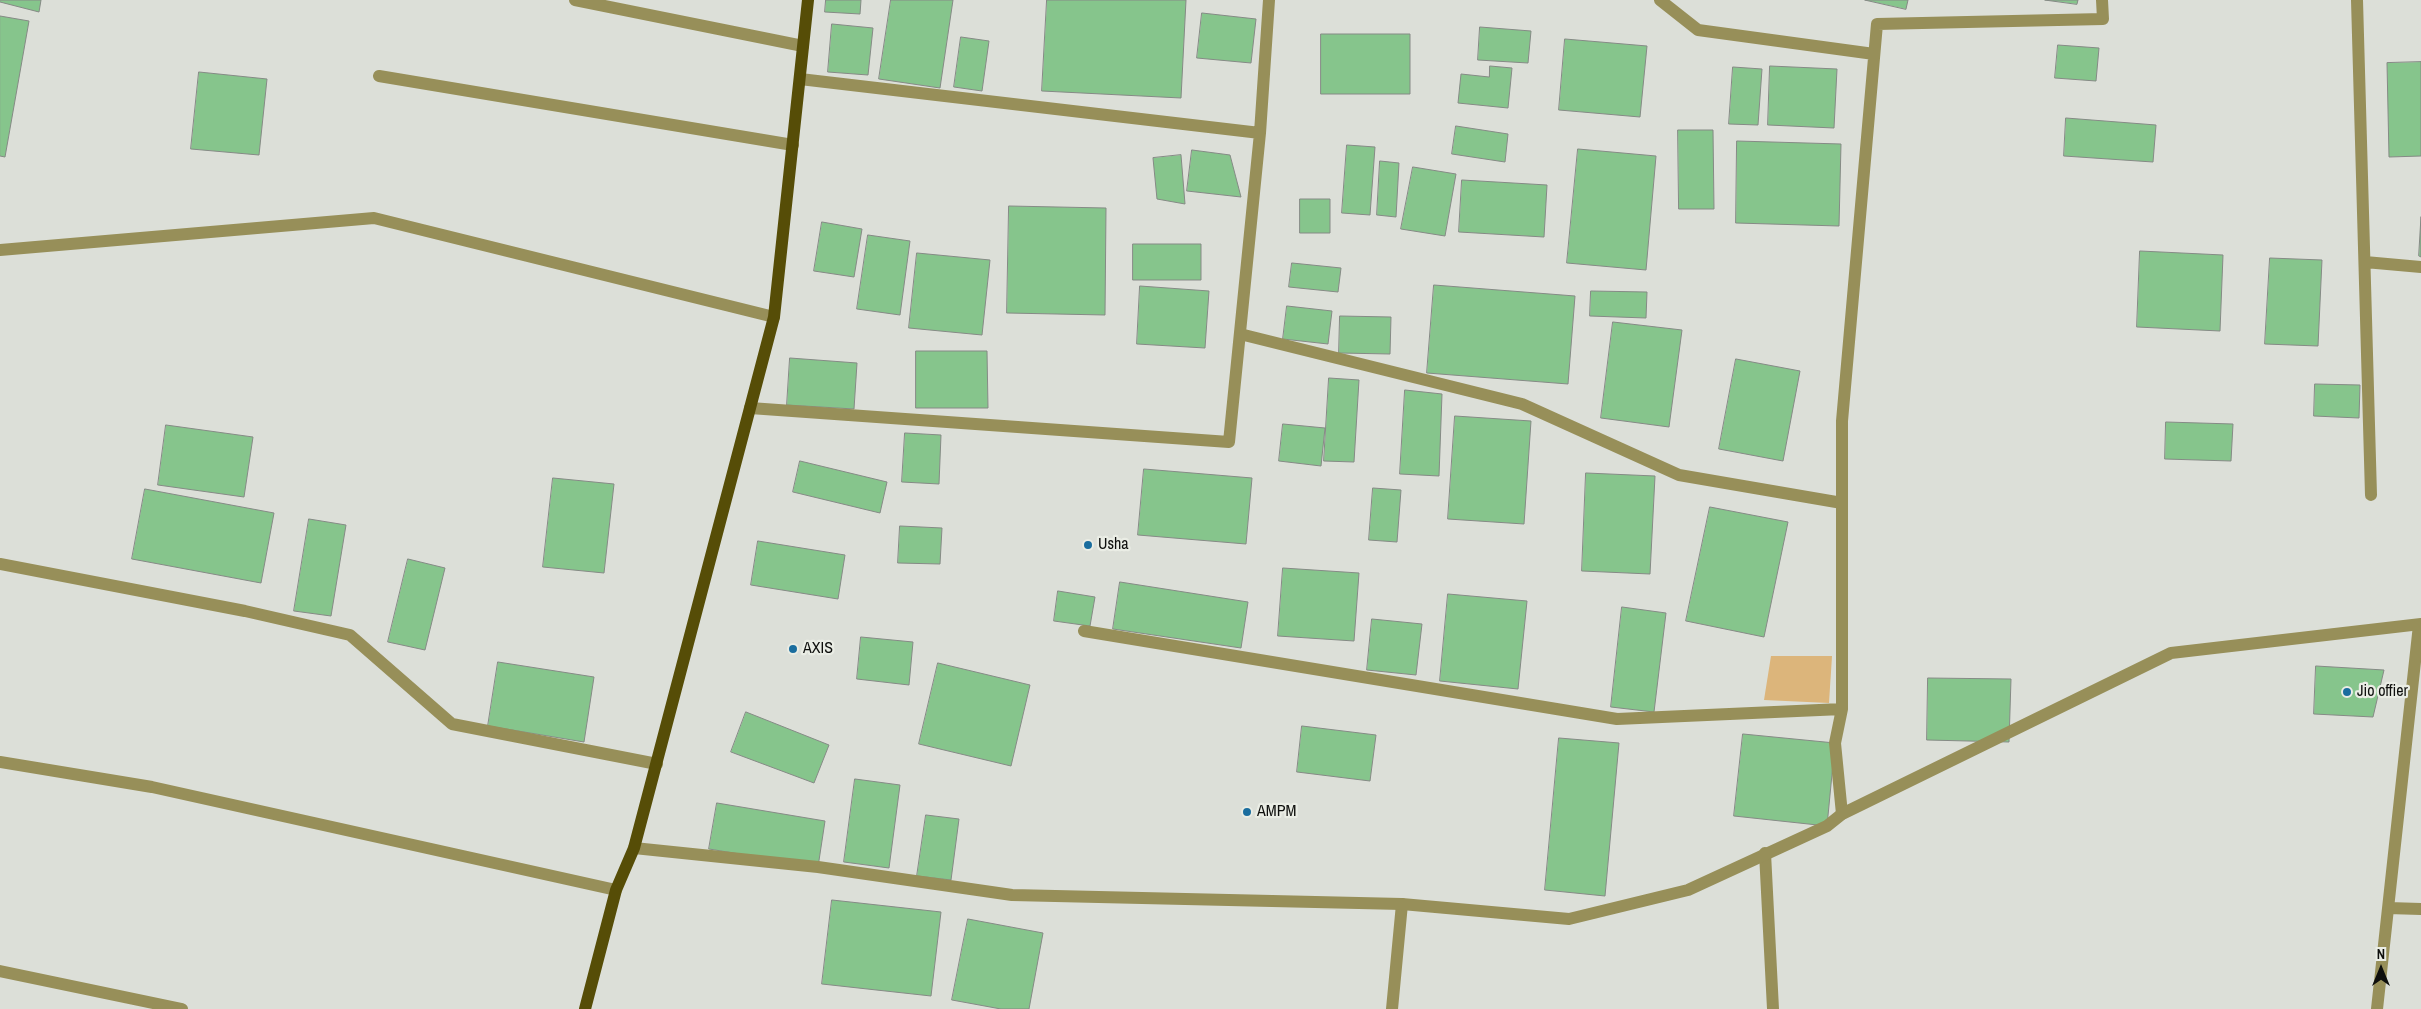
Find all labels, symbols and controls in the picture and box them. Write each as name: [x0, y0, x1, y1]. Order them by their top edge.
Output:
place label: Usha: [1098, 535, 1129, 555]
marker: Usha: [1082, 539, 1094, 551]
place label: AXIS: [803, 639, 833, 659]
marker: AXIS: [787, 643, 799, 655]
place label: Jio offier: [2357, 682, 2408, 702]
marker: Jio offier: [2341, 686, 2353, 698]
place label: AMPM: [1257, 802, 1296, 822]
marker: AMPM: [1241, 806, 1253, 818]
north arrow: [2356, 944, 2406, 994]
text: N: [2377, 945, 2385, 963]

